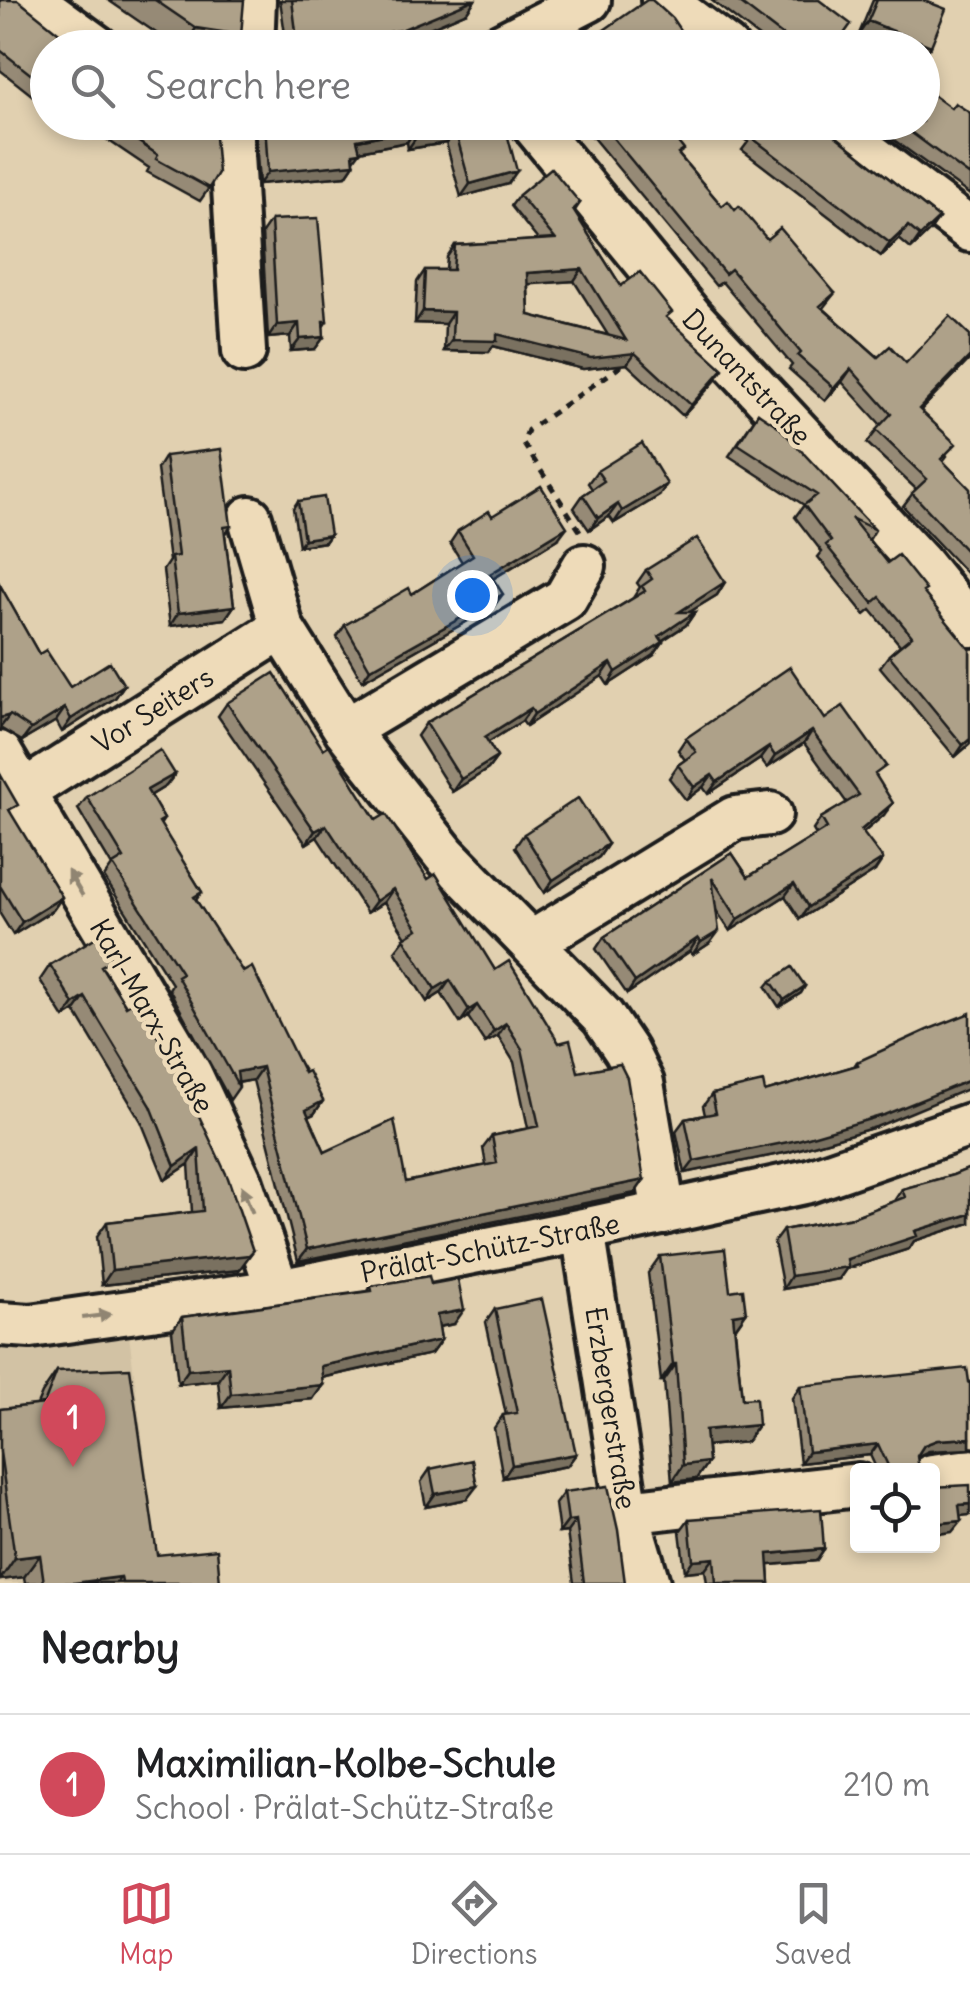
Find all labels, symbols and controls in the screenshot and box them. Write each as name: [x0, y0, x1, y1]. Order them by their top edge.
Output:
search box: [30, 30, 940, 140]
icon: search: [65, 58, 120, 113]
text: Search here: [145, 62, 351, 109]
street label: Dunantstraße: [675, 301, 819, 453]
your location: [447, 570, 498, 621]
street label: Vor Seiters: [86, 659, 220, 761]
one-way arrow: [67, 869, 84, 897]
street label: Karl-Marx-Straße: [82, 912, 222, 1120]
one-way arrow: [239, 1183, 255, 1213]
street label: Prälat-Schütz-Straße: [357, 1205, 623, 1291]
street label: Erzbergerstraße: [577, 1304, 645, 1512]
one-way arrow: [81, 1308, 113, 1324]
pin: 1: [40, 1384, 106, 1467]
map controls: [850, 1463, 940, 1553]
button: locate: [850, 1463, 940, 1553]
text: Nearby: [40, 1622, 179, 1674]
text: Maximilian-Kolbe-Schule: [135, 1740, 556, 1787]
text: 1: [66, 1764, 79, 1805]
text: 210 m: [843, 1764, 930, 1805]
text: School · Prälat-Schütz-Straße: [135, 1787, 554, 1828]
tab: Map: [119, 1876, 174, 1972]
tab: Directions: [411, 1876, 537, 1972]
tab: Saved: [775, 1876, 851, 1972]

